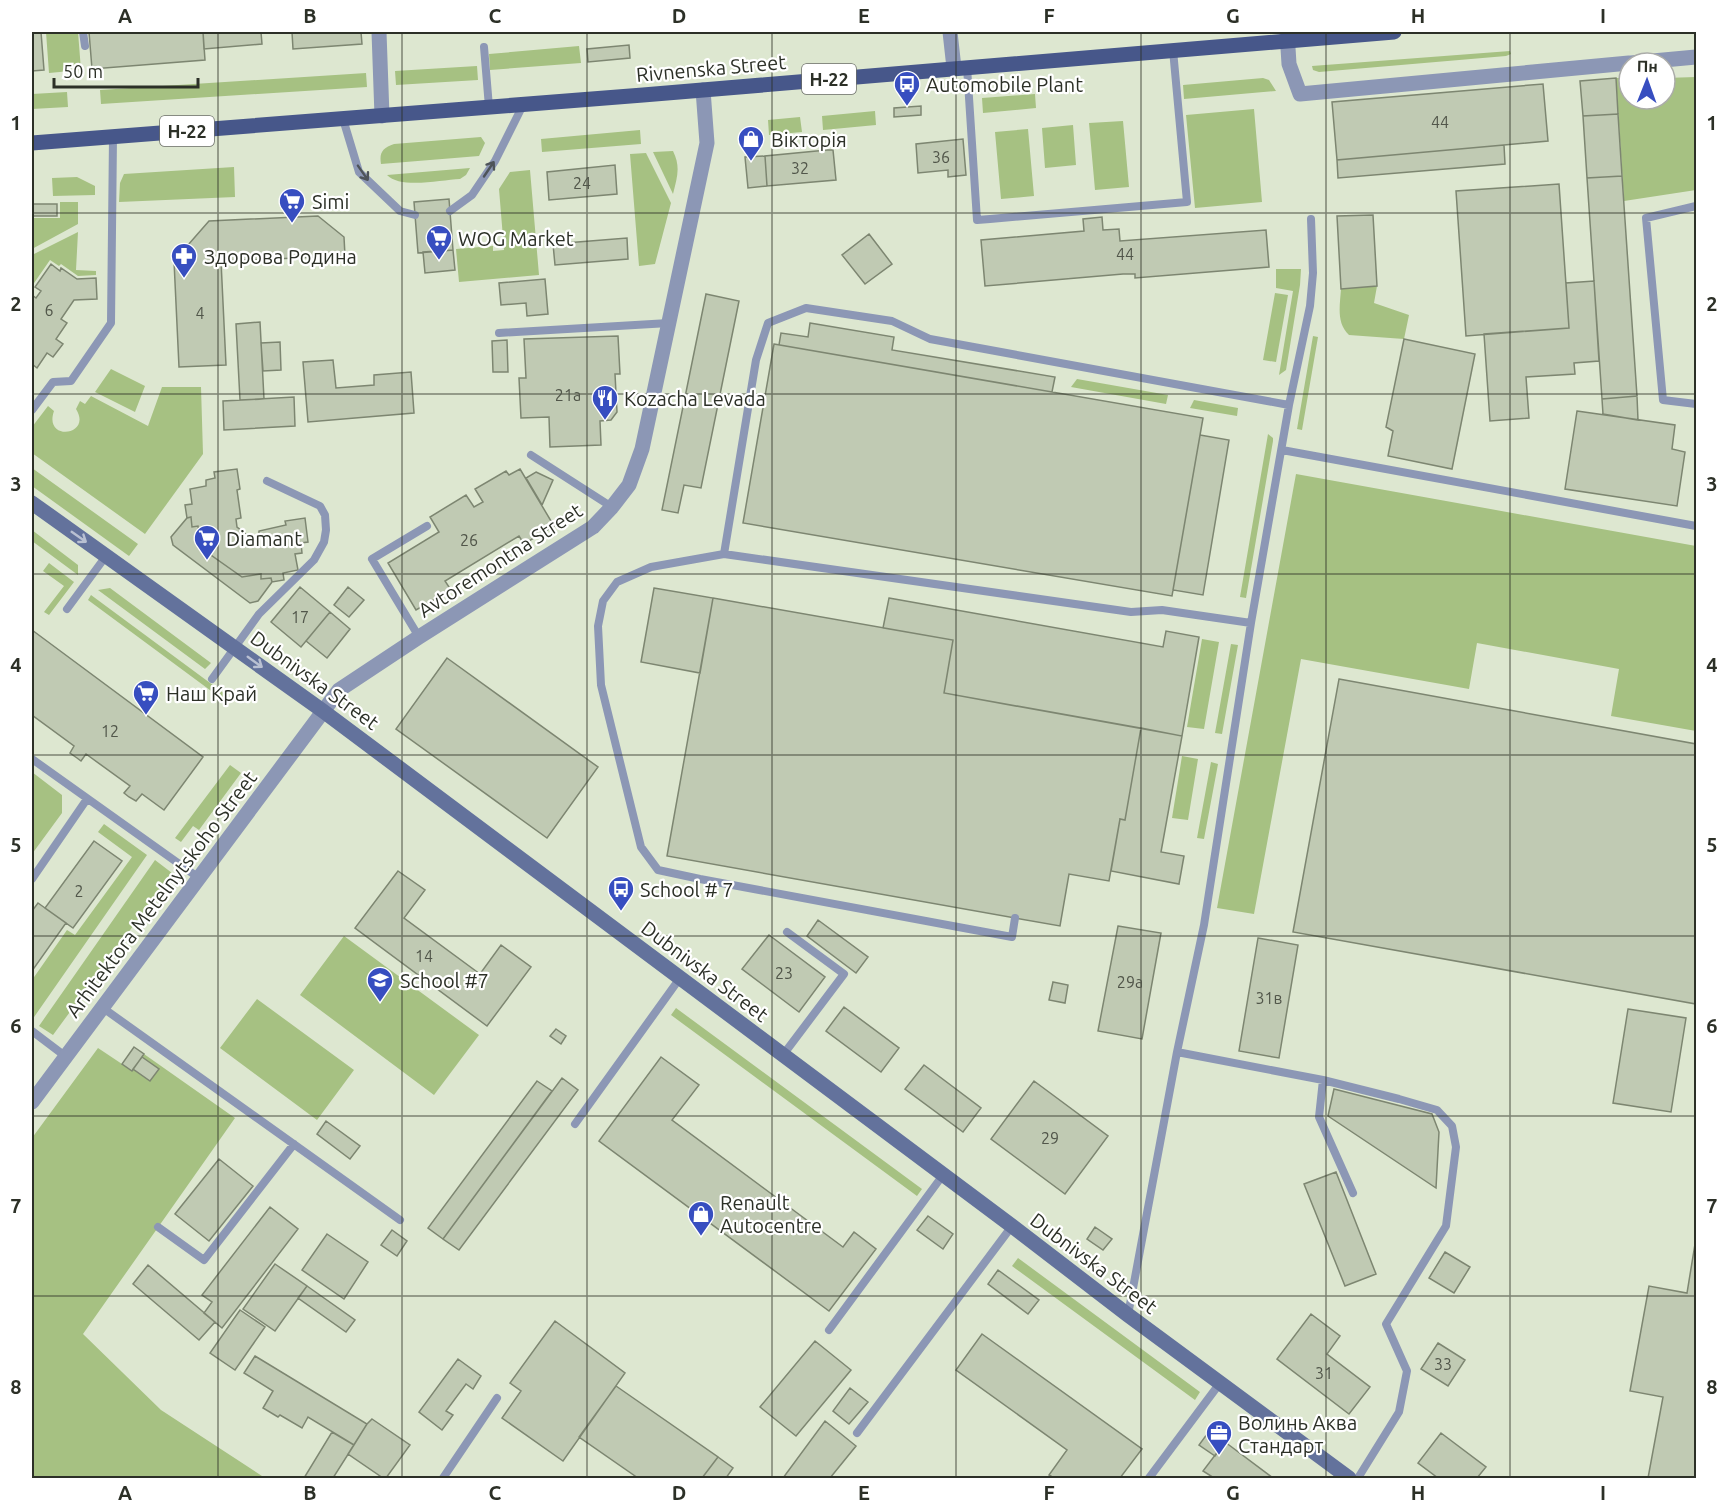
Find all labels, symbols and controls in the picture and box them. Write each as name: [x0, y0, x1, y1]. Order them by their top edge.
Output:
text: A: [118, 4, 132, 27]
text: B: [303, 4, 317, 27]
text: C: [489, 4, 502, 27]
text: D: [672, 4, 686, 27]
text: E: [858, 4, 870, 27]
text: F: [1043, 4, 1055, 27]
text: G: [1226, 4, 1240, 27]
text: H: [1411, 4, 1425, 27]
text: I: [1600, 4, 1606, 27]
street label: Rivnenska Street: [635, 50, 787, 86]
scale bar: [54, 51, 198, 89]
north arrow: [1617, 51, 1677, 111]
text: Пн: [1637, 57, 1658, 75]
text: 50 m: [63, 61, 103, 81]
road number: Н-22: [802, 64, 856, 94]
bus stop icon: Automobile Plant: [892, 69, 922, 107]
place label: Automobile Plant: [926, 73, 1083, 96]
text: 1: [10, 111, 22, 134]
text: 1: [1706, 111, 1718, 134]
house number: 44: [1431, 113, 1449, 131]
road number: Н-22: [160, 116, 214, 146]
shop icon: Вікторія: [736, 124, 766, 162]
place label: Вікторія: [771, 128, 847, 151]
house number: 36: [932, 148, 950, 166]
house number: 32: [791, 159, 809, 177]
one-way arrow: [483, 160, 496, 177]
one-way arrow: [356, 165, 369, 181]
house number: 24: [573, 174, 591, 192]
supermarket icon: Simi: [277, 186, 307, 224]
place label: Simi: [312, 190, 349, 213]
supermarket icon: WOG Market: [424, 223, 454, 261]
place label: WOG Market: [458, 227, 574, 250]
pharmacy icon: Здорова Родина: [169, 241, 199, 279]
place label: Здорова Родина: [204, 245, 357, 268]
house number: 44: [1116, 245, 1134, 263]
text: 2: [10, 292, 22, 315]
text: 2: [1706, 292, 1718, 315]
house number: 6: [44, 301, 54, 319]
house number: 4: [195, 304, 205, 322]
restaurant icon: Kozacha Levada: [590, 383, 620, 421]
house number: 21а: [555, 386, 581, 404]
place label: Kozacha Levada: [624, 387, 766, 410]
text: 3: [10, 472, 22, 495]
text: 3: [1706, 472, 1718, 495]
street label: Avtoremontna Street: [414, 498, 586, 622]
supermarket icon: Diamant: [192, 523, 222, 561]
place label: Diamant: [226, 527, 302, 550]
one-way arrow: [71, 531, 87, 543]
house number: 26: [460, 531, 478, 549]
house number: 17: [291, 608, 309, 626]
street label: Dubnivska Street: [246, 626, 384, 734]
text: 4: [10, 653, 22, 676]
text: 4: [1706, 653, 1718, 676]
one-way arrow: [247, 656, 263, 668]
supermarket icon: Наш Край: [131, 678, 161, 716]
place label: Наш Край: [166, 682, 257, 705]
house number: 12: [101, 722, 119, 740]
street label: Arhitektora Metelnytskoho Street: [61, 766, 261, 1022]
text: 5: [10, 833, 22, 856]
text: 5: [1706, 833, 1718, 856]
bus stop icon: School # 7: [606, 874, 636, 912]
place label: School # 7: [640, 878, 733, 901]
house number: 2: [74, 882, 84, 900]
street label: Dubnivska Street: [637, 916, 773, 1026]
house number: 14: [415, 947, 433, 965]
house number: 23: [775, 964, 793, 982]
school or university icon: School #7: [365, 965, 395, 1003]
place label: School #7: [400, 969, 489, 992]
house number: 29а: [1117, 973, 1143, 991]
house number: 31в: [1256, 989, 1282, 1007]
text: 6: [10, 1014, 22, 1037]
text: 6: [1706, 1014, 1718, 1037]
house number: 29: [1041, 1129, 1059, 1147]
place label: Renault Autocentre: [720, 1191, 822, 1237]
text: 7: [10, 1194, 22, 1217]
text: 7: [1706, 1194, 1718, 1217]
shop icon: Renault Autocentre: [686, 1199, 716, 1237]
street label: Dubnivska Street: [1026, 1208, 1162, 1318]
house number: 33: [1434, 1355, 1452, 1373]
house number: 31: [1315, 1364, 1333, 1382]
text: 8: [10, 1375, 22, 1398]
text: 8: [1706, 1375, 1718, 1398]
place label: Волинь Аква Стандарт: [1238, 1411, 1357, 1457]
office icon: Волинь Аква Стандарт: [1204, 1418, 1234, 1456]
text: A: [118, 1481, 132, 1504]
text: B: [303, 1481, 317, 1504]
text: C: [489, 1481, 502, 1504]
text: D: [672, 1481, 686, 1504]
text: E: [858, 1481, 870, 1504]
text: F: [1043, 1481, 1055, 1504]
text: G: [1226, 1481, 1240, 1504]
text: H: [1411, 1481, 1425, 1504]
text: I: [1600, 1481, 1606, 1504]

